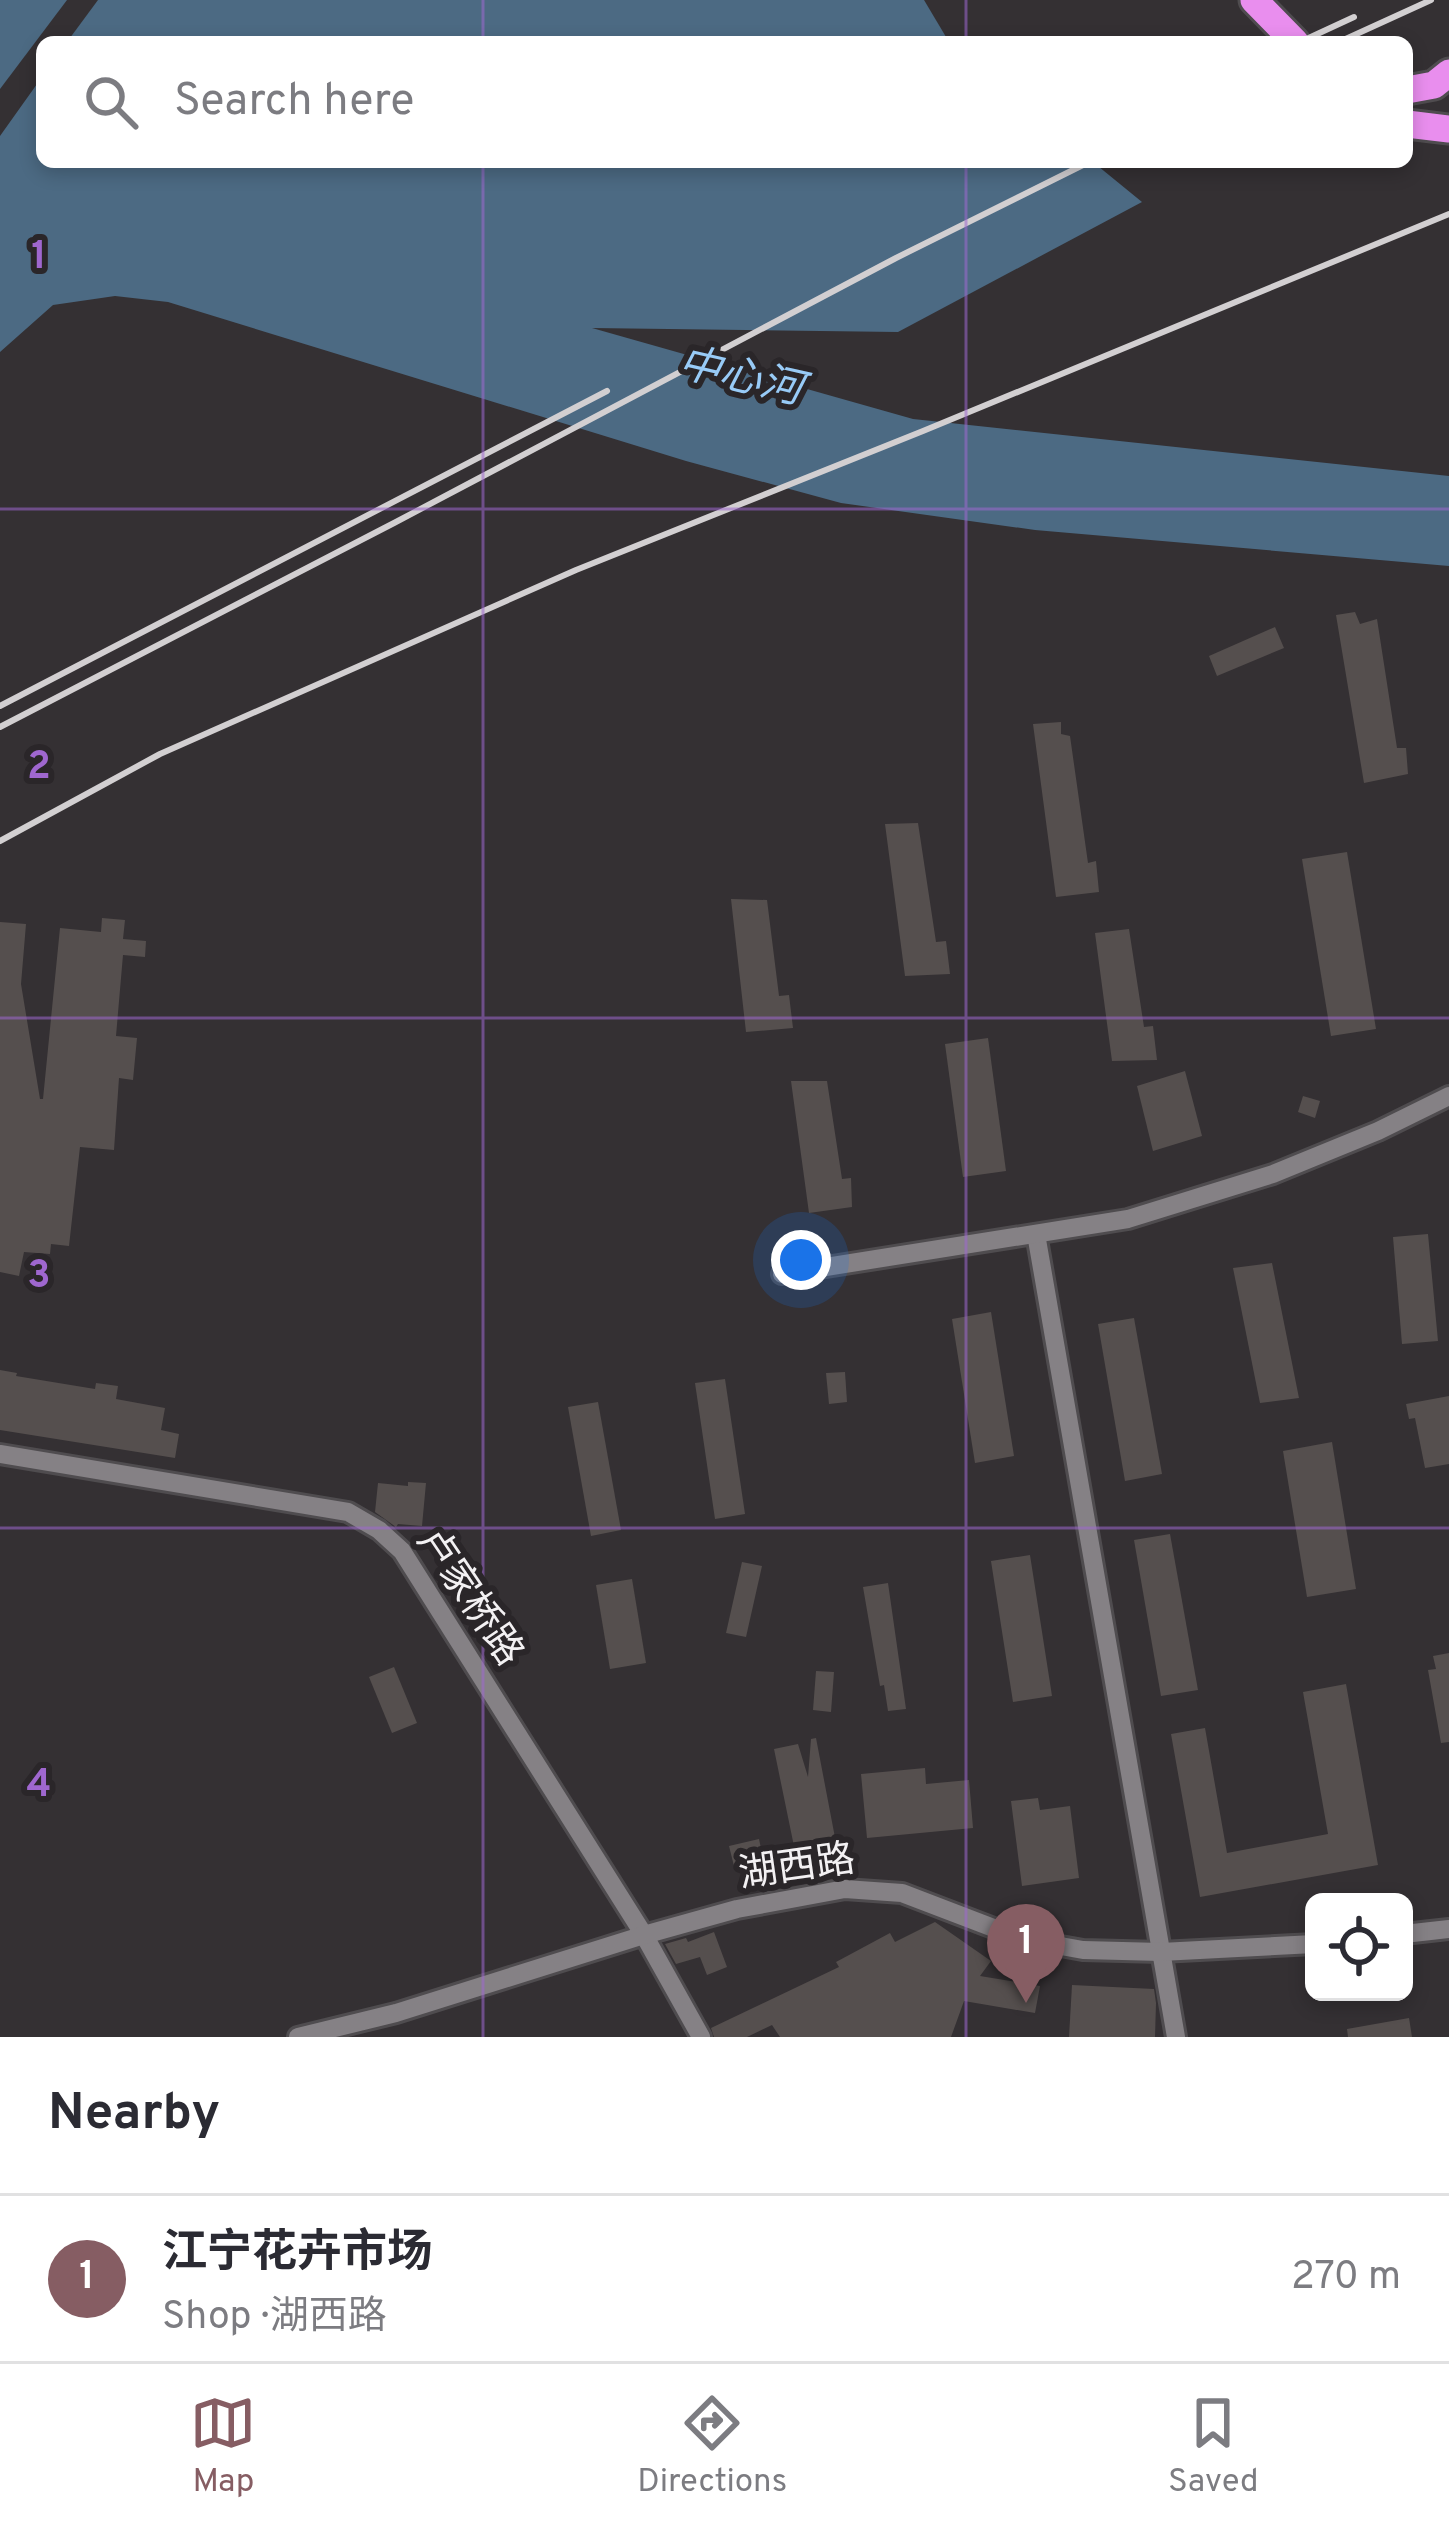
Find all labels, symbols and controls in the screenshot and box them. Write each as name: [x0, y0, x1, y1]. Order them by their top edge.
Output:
search box: [36, 36, 1413, 168]
icon: search: [78, 69, 144, 135]
text: Search here: [174, 74, 414, 131]
text: 1: [31, 234, 47, 283]
water label: 中心河: [673, 339, 814, 421]
text: 2: [27, 744, 51, 793]
your location: [771, 1230, 831, 1290]
text: 3: [27, 1253, 51, 1302]
street label: 卢家桥路: [404, 1520, 532, 1676]
text: 4: [26, 1762, 52, 1811]
street label: 湖西路: [736, 1837, 858, 1901]
map controls: [1305, 1893, 1413, 2001]
button: locate: [1305, 1893, 1413, 2001]
pin: 1: [987, 1904, 1065, 2003]
text: Nearby: [48, 2083, 220, 2148]
text: 江宁花卉市场: [162, 2226, 432, 2283]
text: 1: [79, 2254, 95, 2303]
text: 270 m: [1291, 2254, 1401, 2303]
text: Shop · 湖西路: [162, 2294, 387, 2343]
tab: Map: [190, 2390, 256, 2504]
tab: Directions: [637, 2390, 787, 2504]
tab: Saved: [1168, 2390, 1259, 2504]

